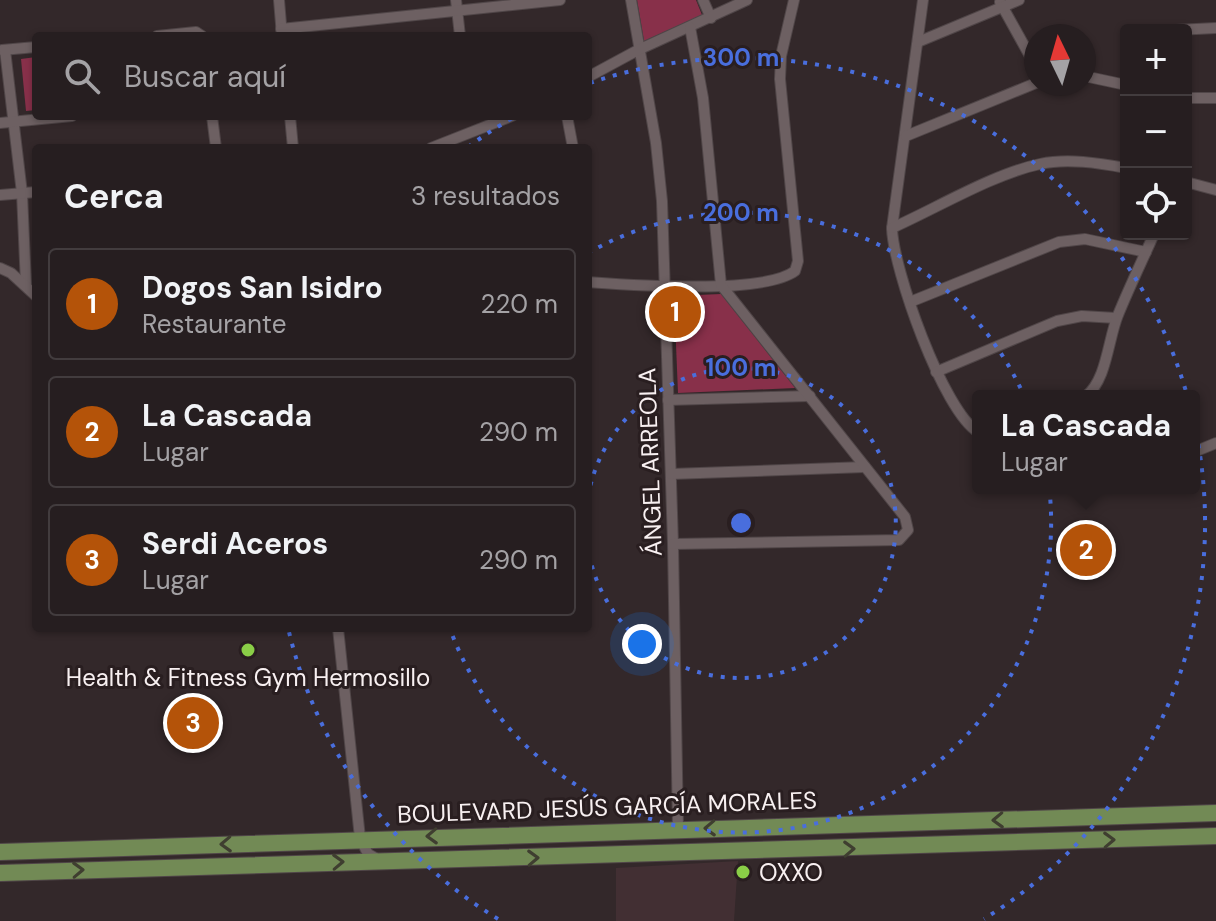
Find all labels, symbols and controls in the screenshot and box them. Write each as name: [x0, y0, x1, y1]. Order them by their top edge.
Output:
north arrow: [1024, 24, 1096, 96]
map controls: [1120, 24, 1192, 240]
button: +: [1120, 24, 1192, 96]
search box: [32, 32, 592, 120]
text: 300 m: [703, 42, 779, 73]
icon: search: [60, 54, 104, 98]
text: Buscar aquí: [124, 57, 286, 96]
button: −: [1120, 96, 1192, 168]
button: locate: [1120, 168, 1192, 240]
text: Cerca: [64, 174, 164, 219]
text: 3 resultados: [411, 179, 560, 213]
text: 200 m: [703, 197, 779, 228]
text: Dogos San Isidro: [142, 268, 383, 307]
pin: 1: [649, 282, 701, 342]
text: 1: [87, 287, 97, 321]
text: 220 m: [480, 287, 558, 321]
text: Restaurante: [142, 307, 286, 341]
text: 100 m: [706, 352, 776, 383]
street label: ÁNGEL ARREOLA: [631, 367, 669, 557]
popup: [972, 390, 1200, 494]
text: La Cascada: [142, 396, 312, 435]
text: La Cascada: [1001, 406, 1171, 445]
text: 2: [84, 415, 100, 449]
text: 290 m: [479, 415, 558, 449]
text: Lugar: [142, 435, 209, 469]
text: Lugar: [1001, 445, 1068, 479]
centre of rings: [727, 509, 755, 537]
pin: 2: [1060, 520, 1112, 580]
text: Serdi Aceros: [142, 524, 328, 563]
text: 3: [84, 543, 100, 577]
text: 290 m: [479, 543, 558, 577]
text: Lugar: [142, 563, 209, 597]
your location: [622, 624, 662, 664]
marker: Health & Fitness Gym Hermosillo: [239, 641, 257, 659]
place label: Health & Fitness Gym Hermosillo: [66, 662, 430, 693]
pin: 3: [167, 693, 219, 753]
street label: BOULEVARD JESÚS GARCÍA MORALES: [397, 784, 817, 830]
one-way arrow: [991, 811, 1004, 828]
one-way arrow: [703, 819, 716, 837]
one-way arrow: [425, 828, 438, 845]
one-way arrow: [1103, 831, 1116, 848]
one-way arrow: [219, 836, 232, 853]
one-way arrow: [843, 840, 856, 857]
one-way arrow: [527, 849, 540, 867]
one-way arrow: [332, 854, 345, 871]
place label: OXXO: [759, 857, 823, 888]
one-way arrow: [72, 861, 85, 879]
marker: OXXO: [734, 863, 752, 881]

